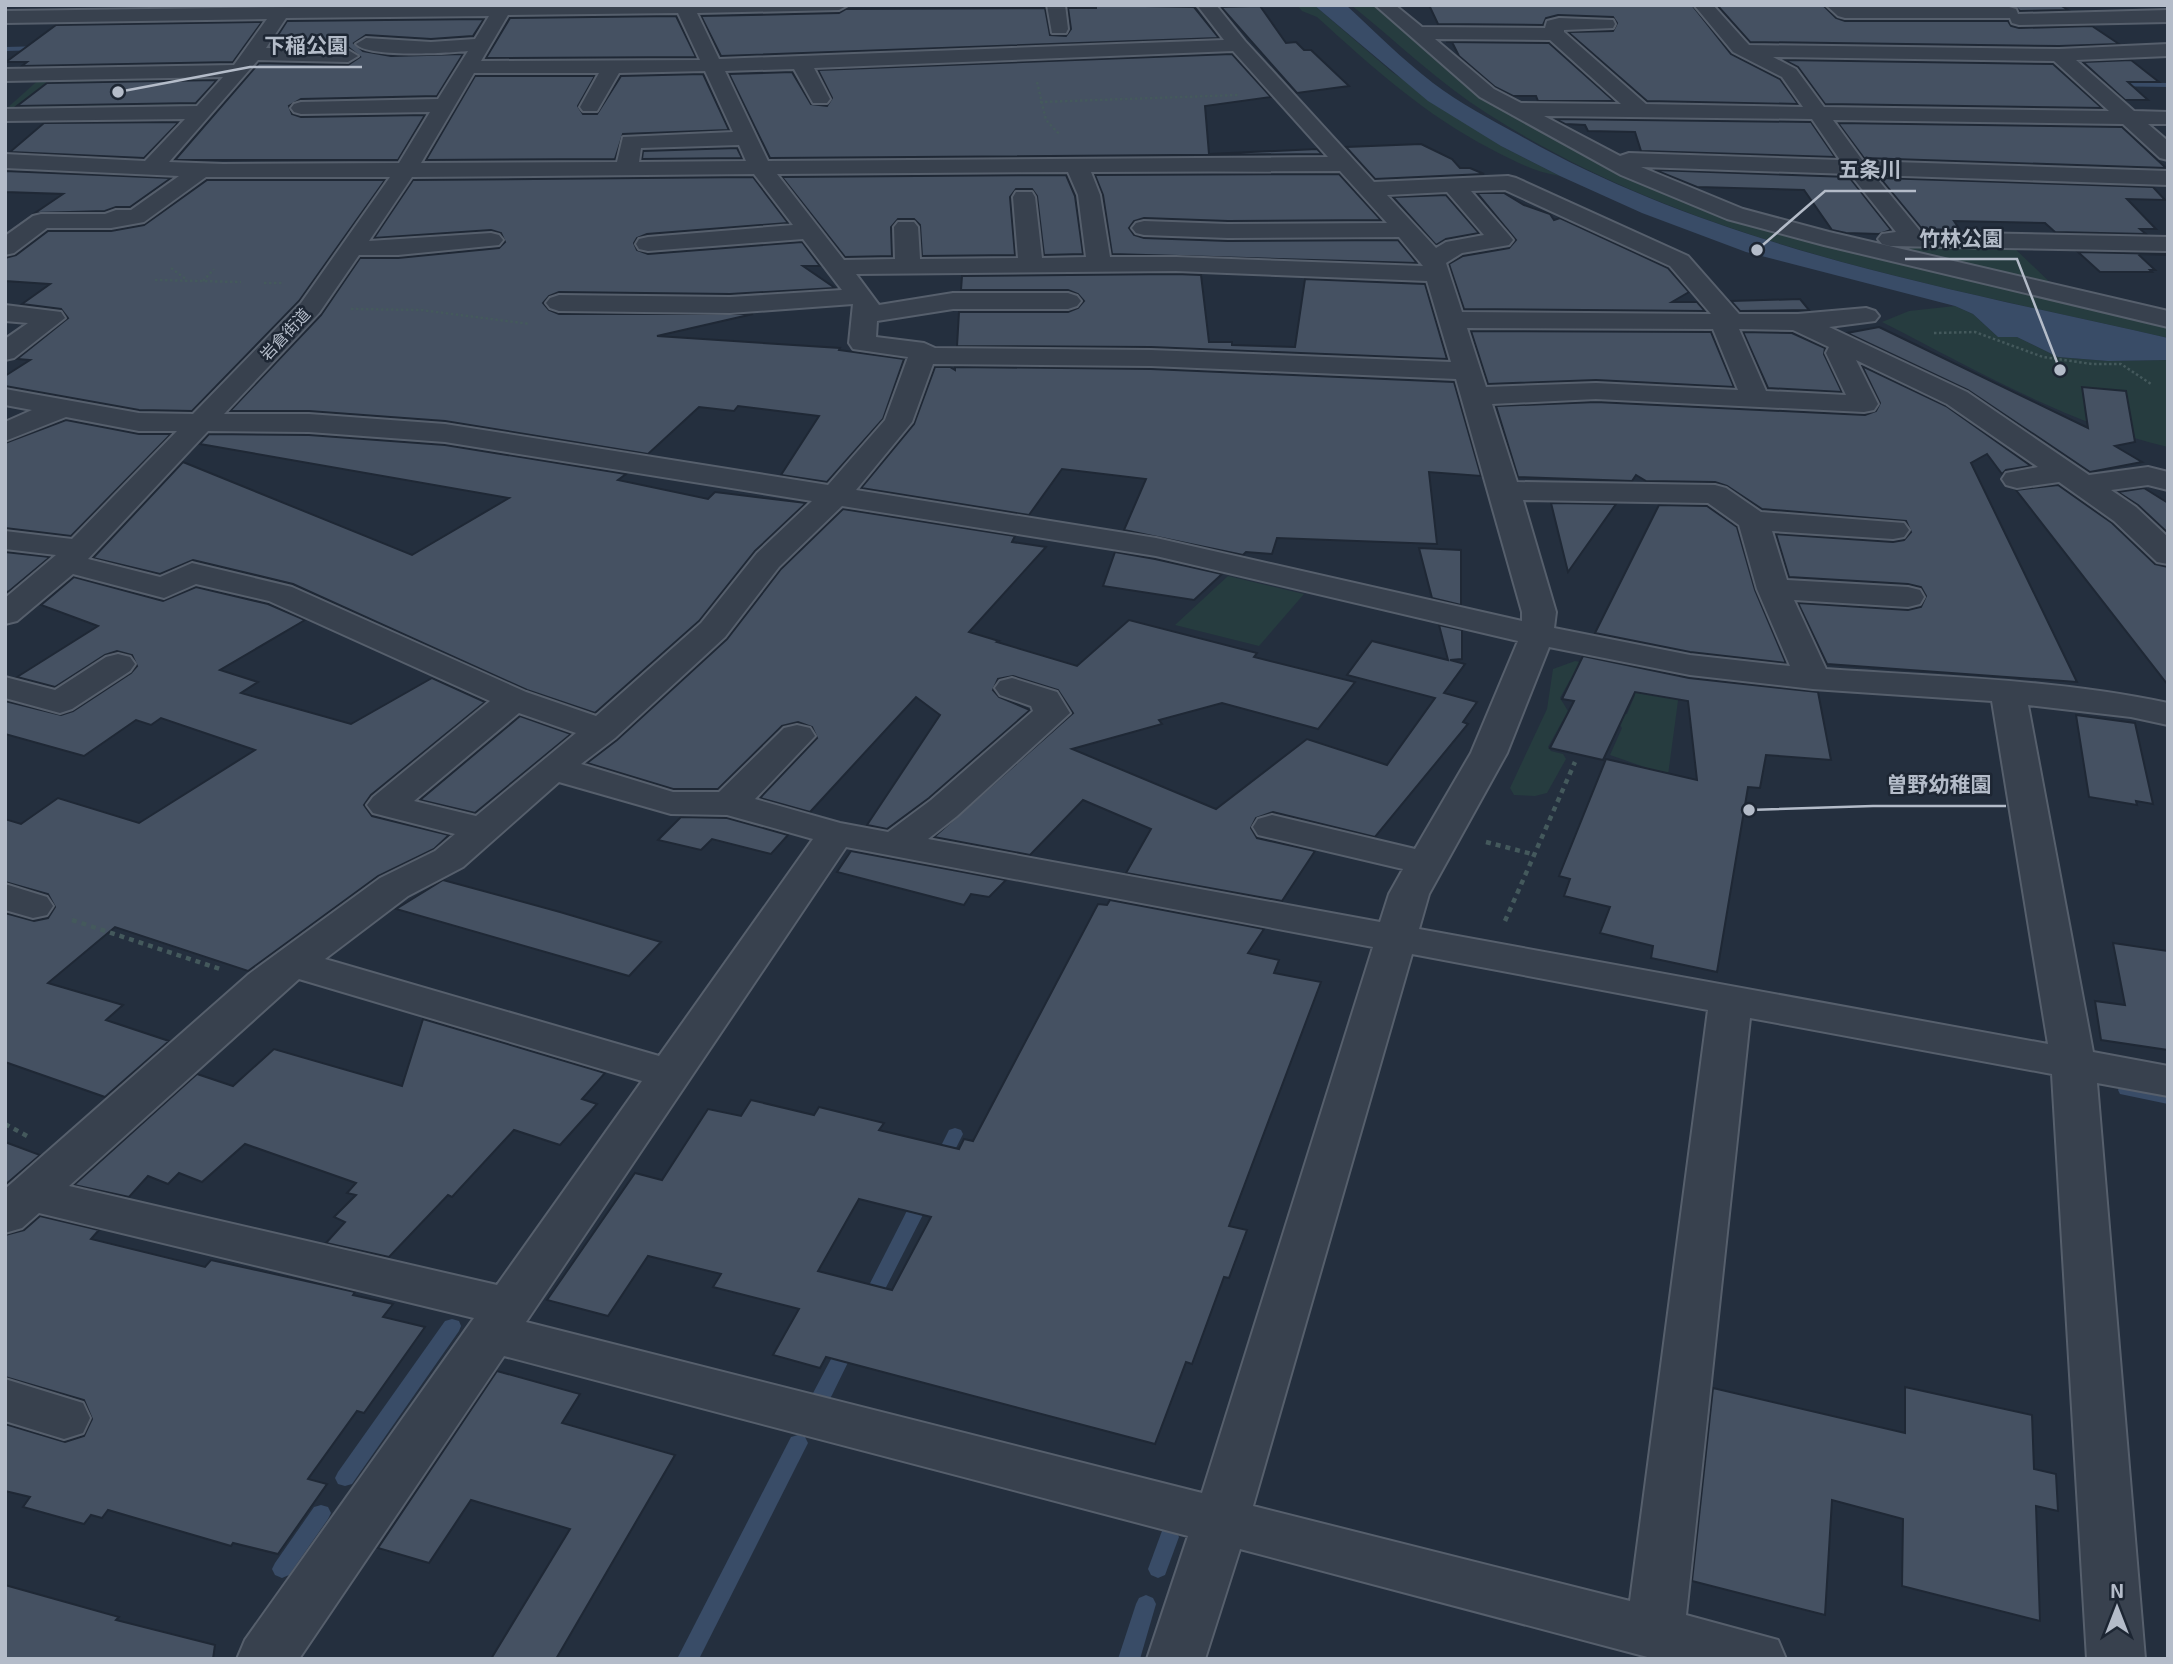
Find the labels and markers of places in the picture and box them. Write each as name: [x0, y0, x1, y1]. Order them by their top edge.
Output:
callout: 下稲公園: [250, 25, 362, 67]
callout: 五条川: [1825, 149, 1916, 191]
callout: 竹林公園: [1905, 217, 2017, 259]
callout: 曽野幼稚園: [1873, 764, 2006, 806]

